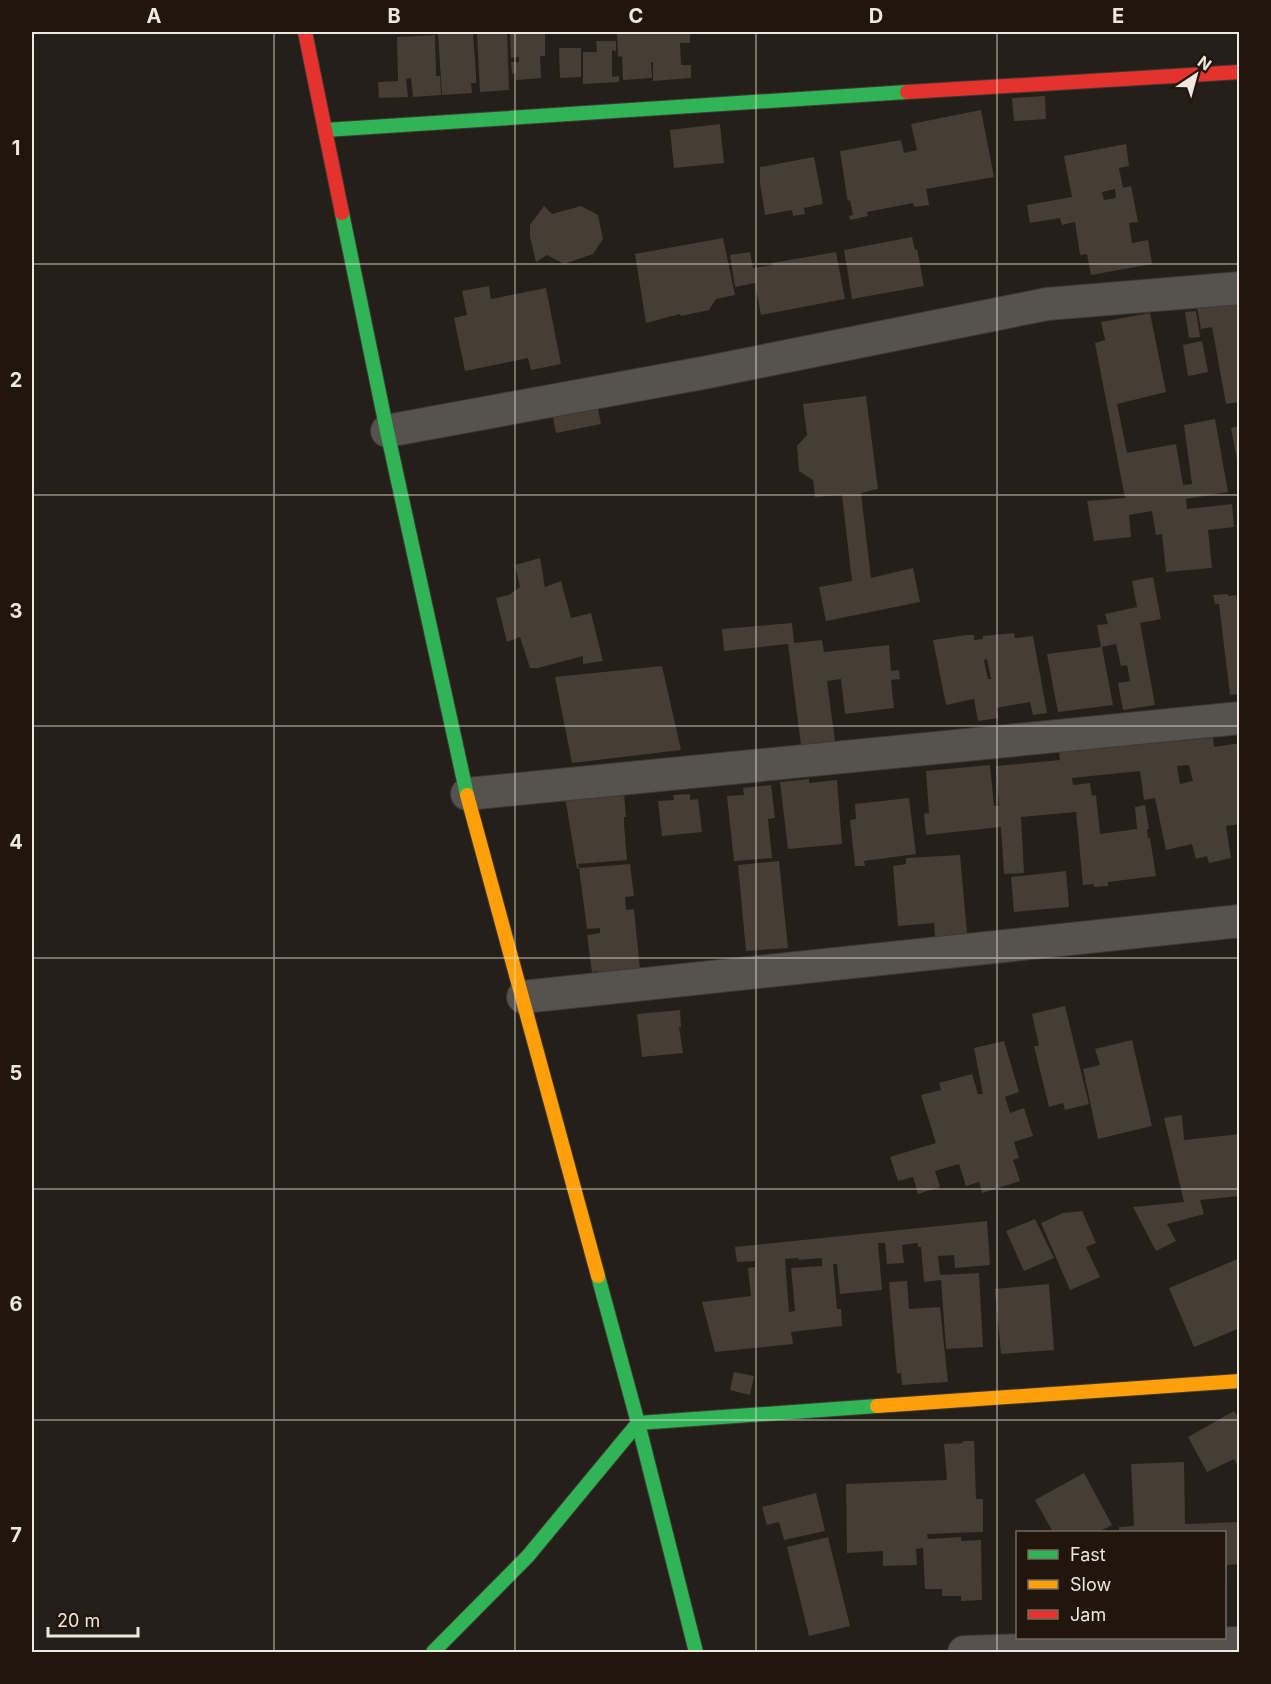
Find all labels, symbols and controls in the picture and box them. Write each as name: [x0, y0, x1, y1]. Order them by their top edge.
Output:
text: A: [147, 4, 162, 28]
text: B: [387, 4, 401, 28]
text: C: [629, 4, 643, 28]
text: D: [869, 4, 883, 28]
text: E: [1112, 4, 1124, 28]
north arrow: [1166, 45, 1226, 105]
text: N: [1194, 51, 1216, 75]
text: 1: [12, 136, 20, 160]
text: 2: [10, 368, 22, 392]
text: 3: [10, 599, 22, 623]
text: 4: [9, 830, 23, 854]
text: 5: [10, 1061, 22, 1085]
text: 6: [10, 1292, 23, 1316]
text: 7: [10, 1523, 22, 1547]
legend: [1016, 1531, 1226, 1639]
text: Fast: [1070, 1544, 1106, 1565]
text: Slow: [1070, 1574, 1111, 1595]
scale bar: [48, 1600, 138, 1638]
text: Jam: [1070, 1604, 1106, 1625]
text: 20 m: [57, 1610, 100, 1631]

